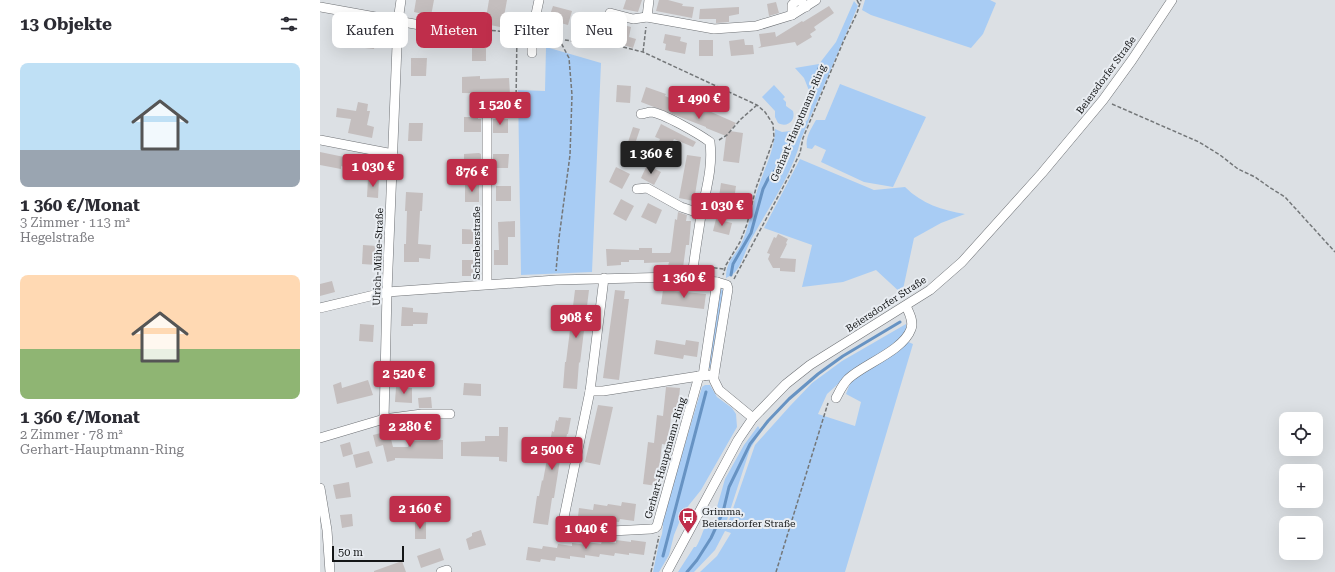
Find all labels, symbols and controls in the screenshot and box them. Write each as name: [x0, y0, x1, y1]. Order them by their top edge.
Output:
chip: Kaufen: [332, 12, 408, 48]
chip: Mieten: [416, 12, 492, 48]
chip: Filter: [500, 12, 563, 48]
chip: Neu: [571, 12, 627, 48]
icon: filters: [278, 13, 300, 35]
text: 13 Objekte: [20, 14, 112, 34]
street label: Beiersdorfer Straße: [1074, 34, 1138, 116]
street label: Gerhart-Hauptmann-Ring: [768, 63, 828, 183]
pin: 1 490 €: [662, 86, 736, 120]
icon: home: [124, 89, 196, 161]
text: 1 490 €: [678, 91, 720, 106]
pin: 1 520 €: [463, 92, 537, 126]
text: 1 520 €: [479, 97, 521, 112]
pin: 1 360 €: [614, 141, 688, 175]
text: 1 360 €: [630, 146, 672, 161]
pin: 1 030 €: [336, 154, 410, 188]
text: 1 030 €: [352, 159, 394, 174]
pin: 876 €: [444, 159, 500, 193]
text: 876 €: [456, 164, 488, 179]
pin: 1 030 €: [685, 193, 759, 227]
text: 1 360 €/Monat: [20, 195, 140, 215]
text: 1 030 €: [701, 198, 743, 213]
street label: Schreberstraße: [471, 206, 482, 280]
street label: Ulrich-Mühe-Straße: [371, 207, 385, 306]
text: 3 Zimmer · 113 m²: [20, 215, 130, 230]
text: Hegelstraße: [20, 230, 94, 245]
pin: 1 360 €: [647, 265, 721, 299]
text: 1 360 €: [663, 270, 705, 285]
street label: Beiersdorfer Straße: [844, 274, 929, 334]
icon: home: [124, 301, 196, 373]
pin: 908 €: [548, 305, 604, 339]
text: 908 €: [560, 310, 592, 325]
pin: 2 520 €: [367, 361, 441, 395]
text: 2 520 €: [383, 366, 425, 381]
street label: Gerhart-Hauptmann-Ring: [642, 396, 688, 520]
text: 1 360 €/Monat: [20, 407, 140, 427]
map controls: [1279, 412, 1323, 560]
button: locate: [1279, 412, 1323, 456]
pin: 2 280 €: [373, 414, 447, 448]
text: 2 280 €: [389, 419, 431, 434]
text: 2 Zimmer · 78 m²: [20, 427, 123, 442]
pin: 2 500 €: [515, 437, 589, 471]
text: Gerhart-Hauptmann-Ring: [20, 442, 184, 457]
text: 2 500 €: [531, 442, 573, 457]
button: +: [1279, 464, 1323, 508]
pin: 2 160 €: [383, 496, 457, 530]
text: 2 160 €: [399, 501, 441, 516]
bus stop icon: Grimma, Beiersdorfer Straße: [677, 506, 699, 534]
place label: Grimma, Beiersdorfer Straße: [702, 506, 796, 529]
pin: 1 040 €: [549, 516, 623, 550]
button: −: [1279, 516, 1323, 560]
text: 1 040 €: [565, 521, 607, 536]
scale bar: [332, 544, 404, 563]
text: 50 m: [338, 546, 363, 559]

